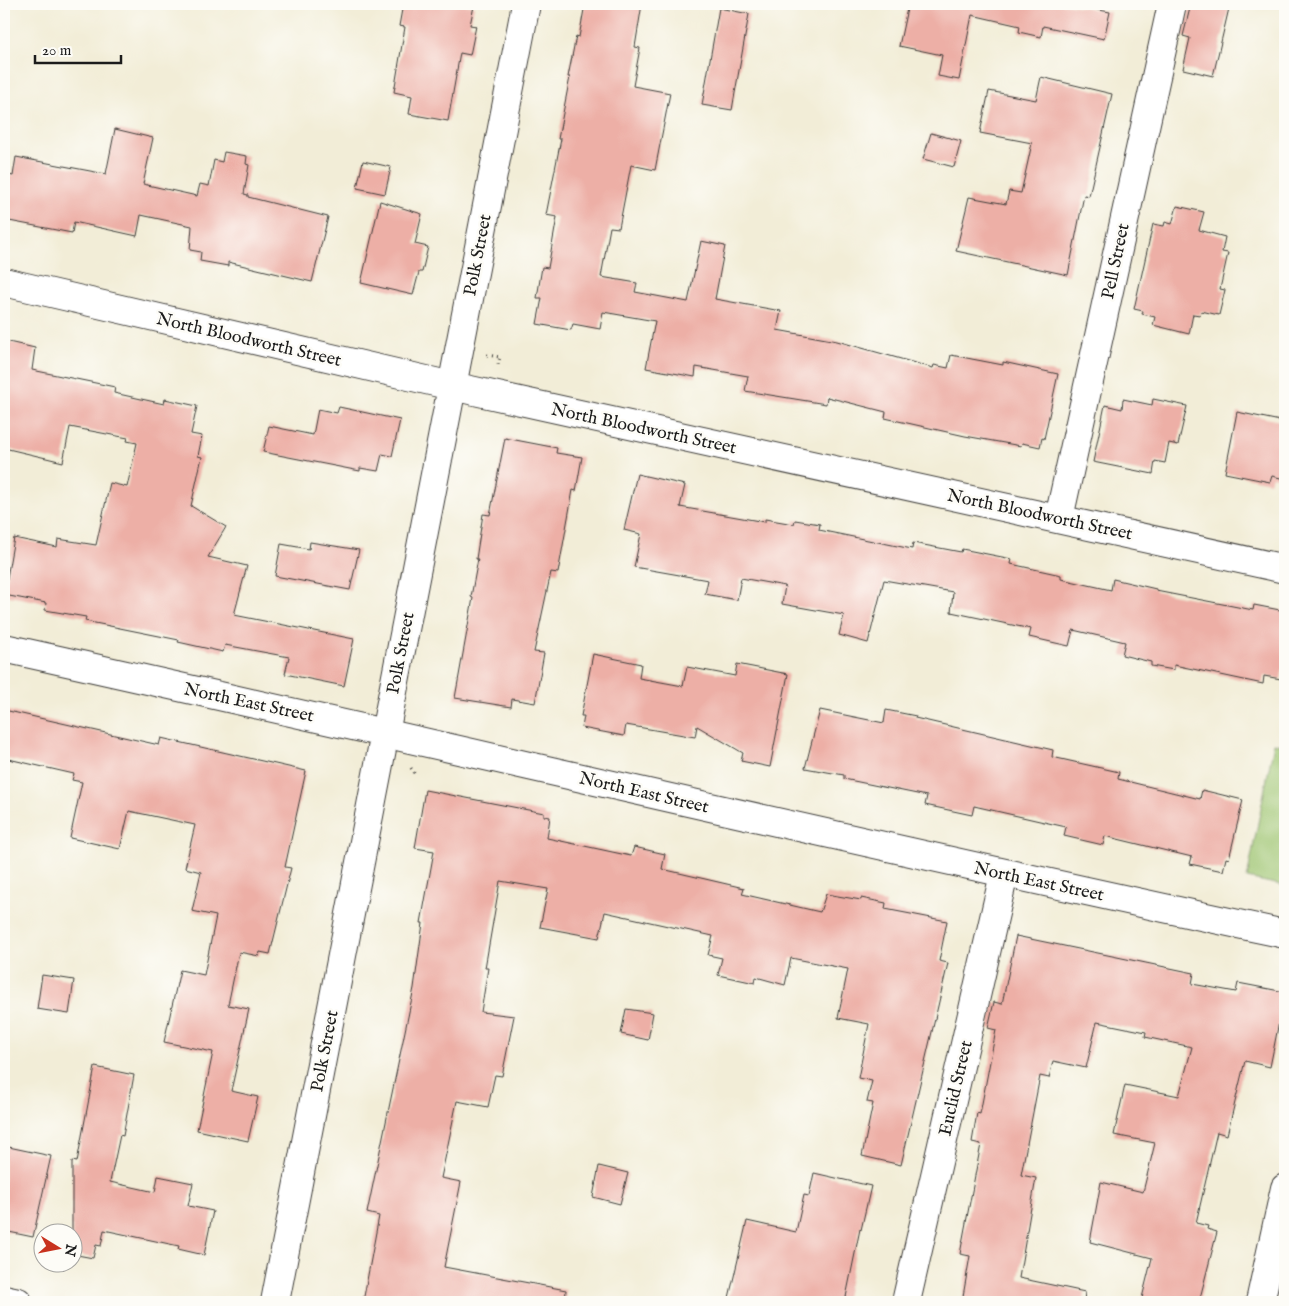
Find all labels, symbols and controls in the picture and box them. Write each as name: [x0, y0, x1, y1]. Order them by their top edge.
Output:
scale bar: [35, 32, 121, 64]
text: 20 m: [42, 41, 72, 60]
street label: Polk Street: [459, 212, 498, 298]
street label: Pell Street: [1097, 221, 1136, 301]
street label: North Bloodworth Street: [154, 308, 343, 373]
street label: North Bloodworth Street: [549, 399, 738, 460]
street label: North Bloodworth Street: [945, 485, 1134, 546]
street label: Polk Street: [382, 610, 421, 696]
street label: North East Street: [182, 678, 316, 728]
street label: North East Street: [577, 767, 711, 820]
street label: North East Street: [972, 857, 1106, 907]
street label: Polk Street: [306, 1008, 345, 1094]
street label: Euclid Street: [934, 1038, 979, 1138]
north arrow: [32, 1224, 82, 1274]
text: N: [60, 1242, 80, 1258]

